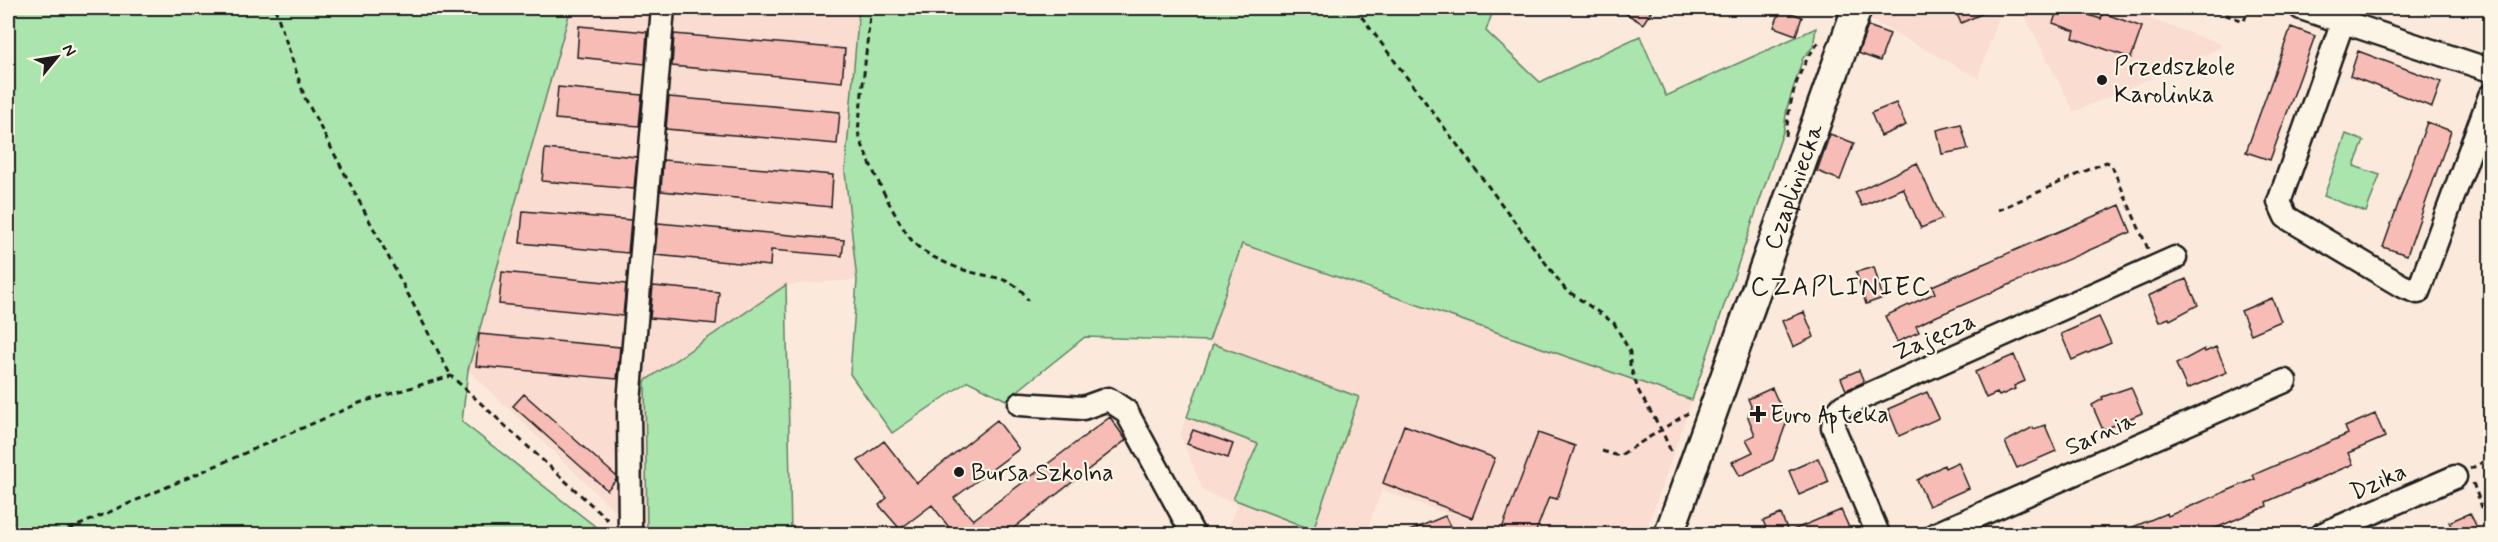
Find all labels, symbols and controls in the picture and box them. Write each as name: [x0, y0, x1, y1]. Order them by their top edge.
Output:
north arrow: [27, 27, 87, 87]
text: N: [57, 40, 80, 60]
place label: Przedszkole Karolinka: [2114, 52, 2235, 111]
marker: Przedszkole Karolinka: [2095, 73, 2109, 87]
street label: Czapliniecka: [1758, 119, 1832, 254]
district label: CZAPLINIEC: [1751, 271, 1931, 305]
street label: Zajęcza: [1889, 306, 1981, 369]
place label: Euro Apteka: [1770, 400, 1889, 434]
street label: Sarnia: [2061, 405, 2141, 464]
marker: Euro Apteka: [1751, 407, 1765, 421]
street label: Dzika: [2346, 456, 2412, 508]
place label: Bursa Szkolna: [971, 458, 1114, 489]
marker: Bursa Szkolna: [952, 465, 966, 479]

